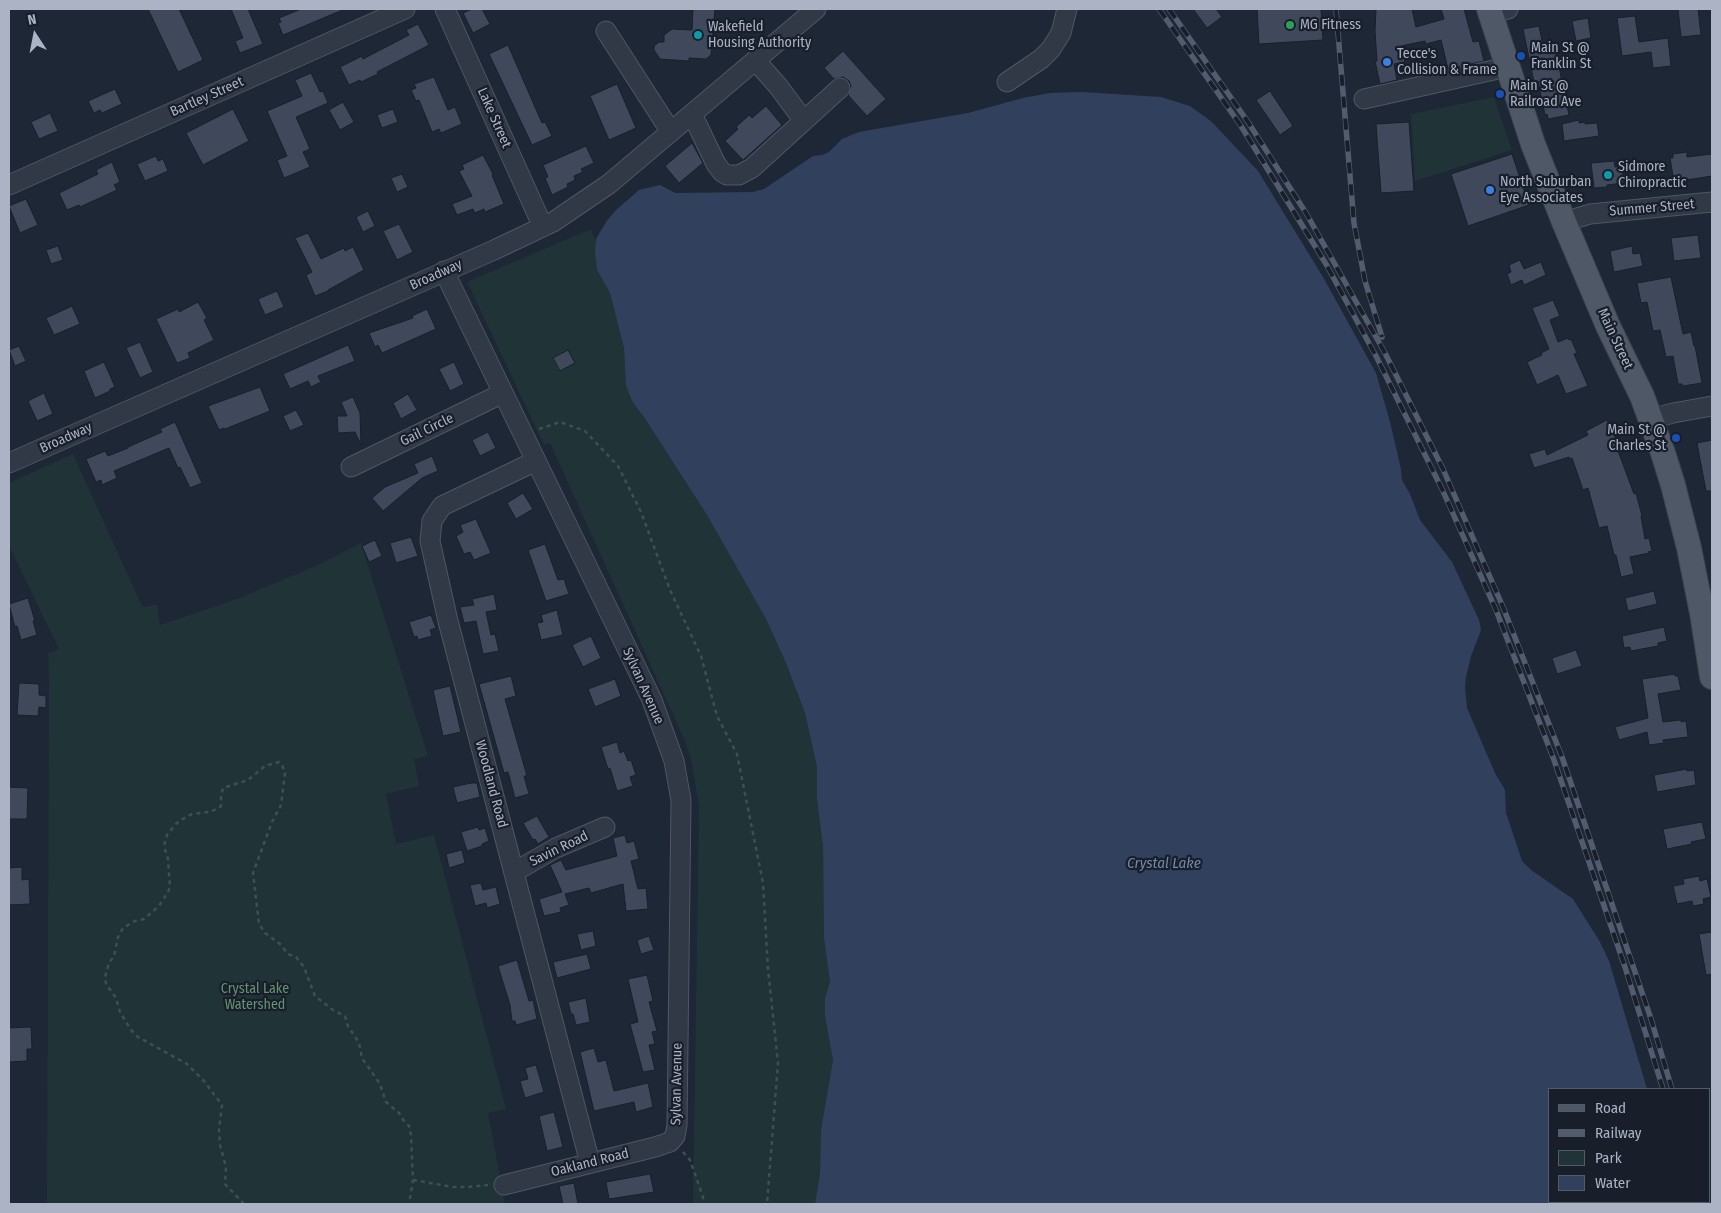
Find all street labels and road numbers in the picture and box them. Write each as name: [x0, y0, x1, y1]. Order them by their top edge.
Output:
street label: Bartley Street: [168, 73, 246, 121]
street label: Lake Street: [473, 85, 515, 151]
street label: Summer Street: [1609, 196, 1695, 220]
street label: Broadway: [407, 256, 465, 294]
street label: Main Street: [1594, 306, 1636, 372]
street label: Gail Circle: [398, 410, 456, 450]
street label: Broadway: [37, 419, 95, 457]
street label: Sylvan Avenue: [619, 645, 667, 727]
street label: Woodland Road: [471, 738, 511, 830]
street label: Savin Road: [527, 828, 591, 870]
street label: Sylvan Avenue: [668, 1043, 686, 1125]
street label: Oakland Road: [549, 1145, 631, 1181]

